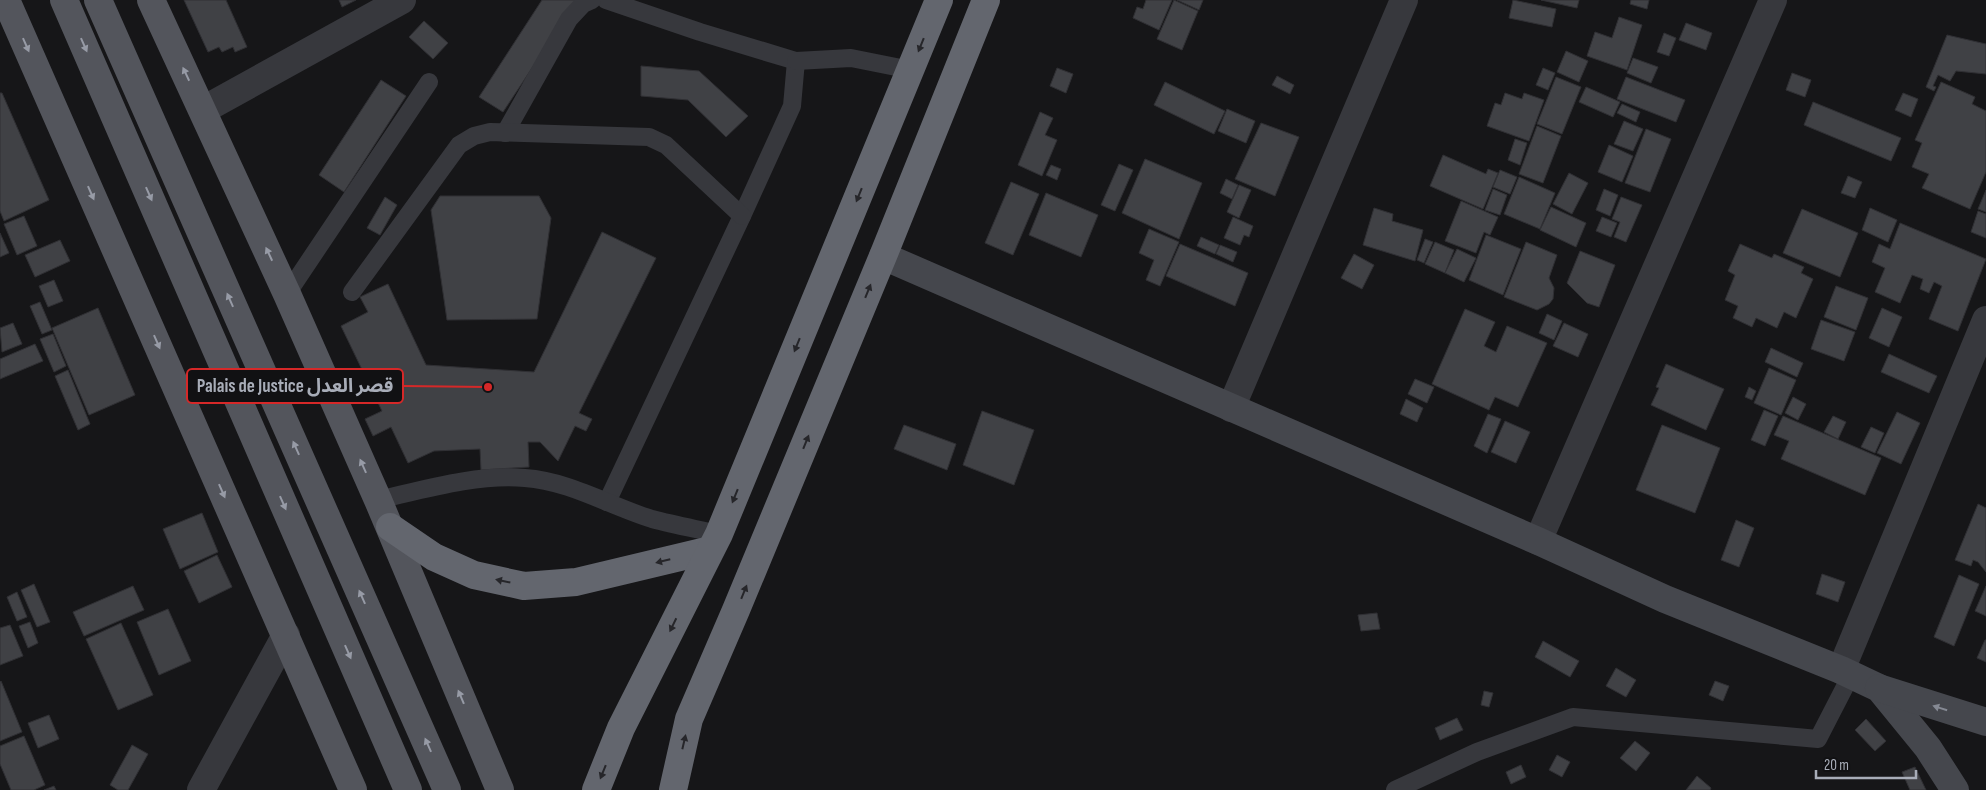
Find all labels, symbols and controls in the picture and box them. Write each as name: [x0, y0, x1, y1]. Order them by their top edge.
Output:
one-way arrow: [22, 38, 30, 52]
one-way arrow: [80, 38, 88, 52]
one-way arrow: [916, 38, 924, 52]
one-way arrow: [182, 67, 190, 82]
one-way arrow: [88, 186, 96, 200]
one-way arrow: [145, 187, 153, 201]
one-way arrow: [854, 188, 862, 202]
one-way arrow: [265, 247, 273, 261]
one-way arrow: [865, 284, 872, 299]
one-way arrow: [226, 293, 234, 307]
one-way arrow: [153, 335, 161, 349]
one-way arrow: [792, 338, 800, 353]
callout: Palais de Justice قصر العدل: [187, 369, 403, 403]
text: Palais de Justice قصر العدل: [197, 375, 393, 398]
one-way arrow: [802, 434, 810, 449]
one-way arrow: [292, 441, 300, 455]
one-way arrow: [359, 459, 367, 473]
one-way arrow: [219, 484, 227, 498]
one-way arrow: [731, 489, 739, 504]
one-way arrow: [280, 496, 288, 510]
one-way arrow: [655, 558, 670, 566]
one-way arrow: [495, 577, 511, 585]
one-way arrow: [740, 585, 748, 599]
one-way arrow: [357, 590, 365, 604]
one-way arrow: [669, 618, 677, 632]
one-way arrow: [345, 645, 353, 659]
one-way arrow: [456, 690, 464, 704]
one-way arrow: [1932, 703, 1947, 711]
one-way arrow: [680, 735, 688, 750]
one-way arrow: [423, 738, 431, 752]
scale bar: [1816, 748, 1916, 780]
text: 20 m: [1824, 756, 1849, 775]
one-way arrow: [599, 765, 607, 779]

